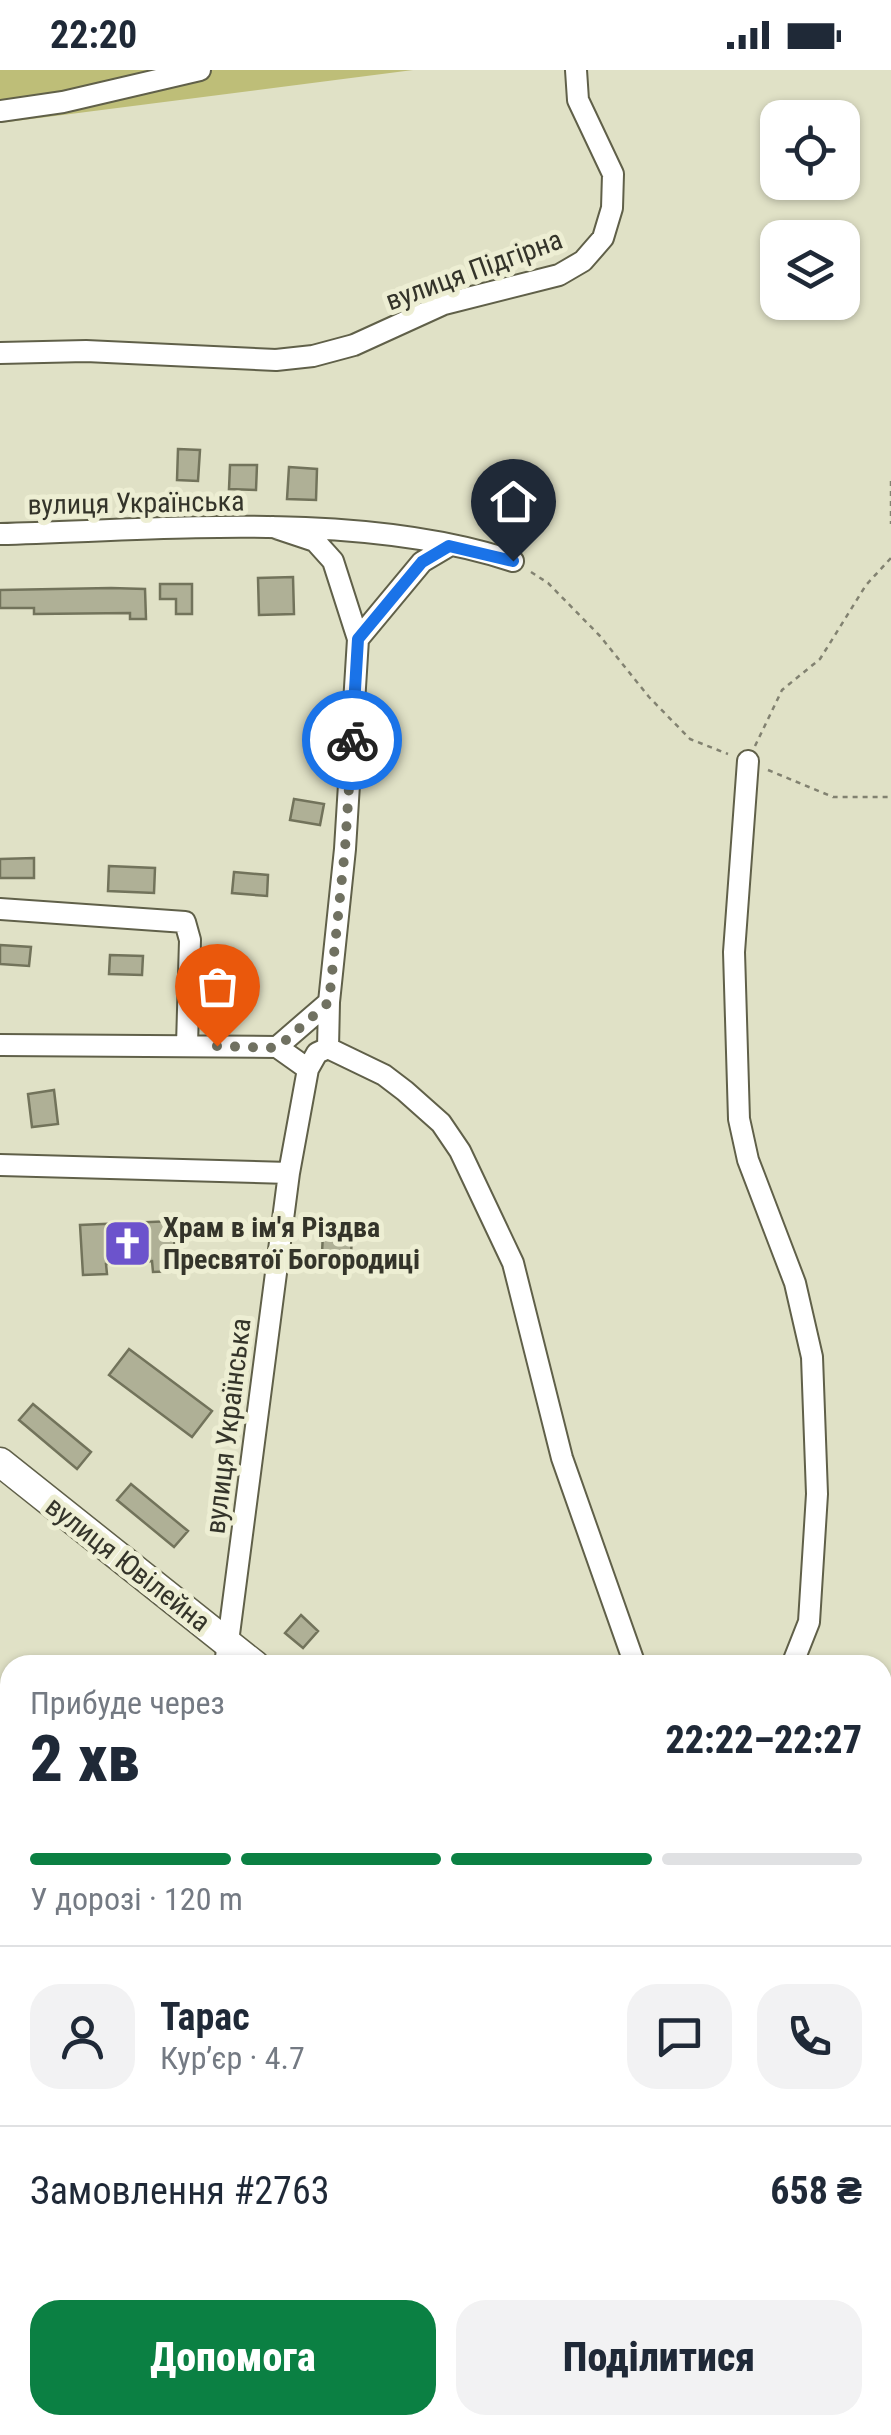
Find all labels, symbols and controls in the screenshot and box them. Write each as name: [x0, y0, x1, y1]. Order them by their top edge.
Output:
text: 22:20: [50, 13, 137, 57]
map controls: [760, 100, 860, 320]
button: locate: [760, 100, 860, 200]
button: layers: [760, 220, 860, 320]
street label: вулиця Підгірна: [381, 223, 567, 317]
pin: [471, 459, 556, 562]
icon: home: [486, 474, 541, 529]
street label: вулиця Українська: [27, 485, 245, 521]
courier: [302, 690, 402, 790]
icon: bike: [325, 713, 380, 768]
pin: [175, 944, 260, 1047]
icon: bag: [190, 959, 245, 1014]
place label: Храм в ім'я Різдва Пресвятої Богородиці: [163, 1211, 420, 1276]
church icon: Храм в ім'я Різдва Пресвятої Богородиці: [102, 1217, 154, 1269]
street label: вулиця Українська: [198, 1316, 258, 1536]
street label: вулиця Ювілейна: [39, 1490, 217, 1638]
text: Прибуде через: [30, 1684, 225, 1722]
text: 22:22–22:27: [665, 1718, 862, 1762]
text: 2 хв: [30, 1721, 140, 1797]
text: У дорозі · 120 m: [30, 1880, 243, 1918]
button: person: [30, 1984, 135, 2089]
button: chat: [627, 1984, 732, 2089]
button: phone: [757, 1984, 862, 2089]
text: Тарас: [160, 1995, 250, 2039]
text: Кур’єр · 4.7: [160, 2039, 305, 2077]
text: Замовлення #2763: [30, 2169, 329, 2213]
text: 658 ₴: [770, 2169, 862, 2213]
button: Допомога: [30, 2300, 436, 2415]
button: Поділитися: [456, 2300, 862, 2415]

